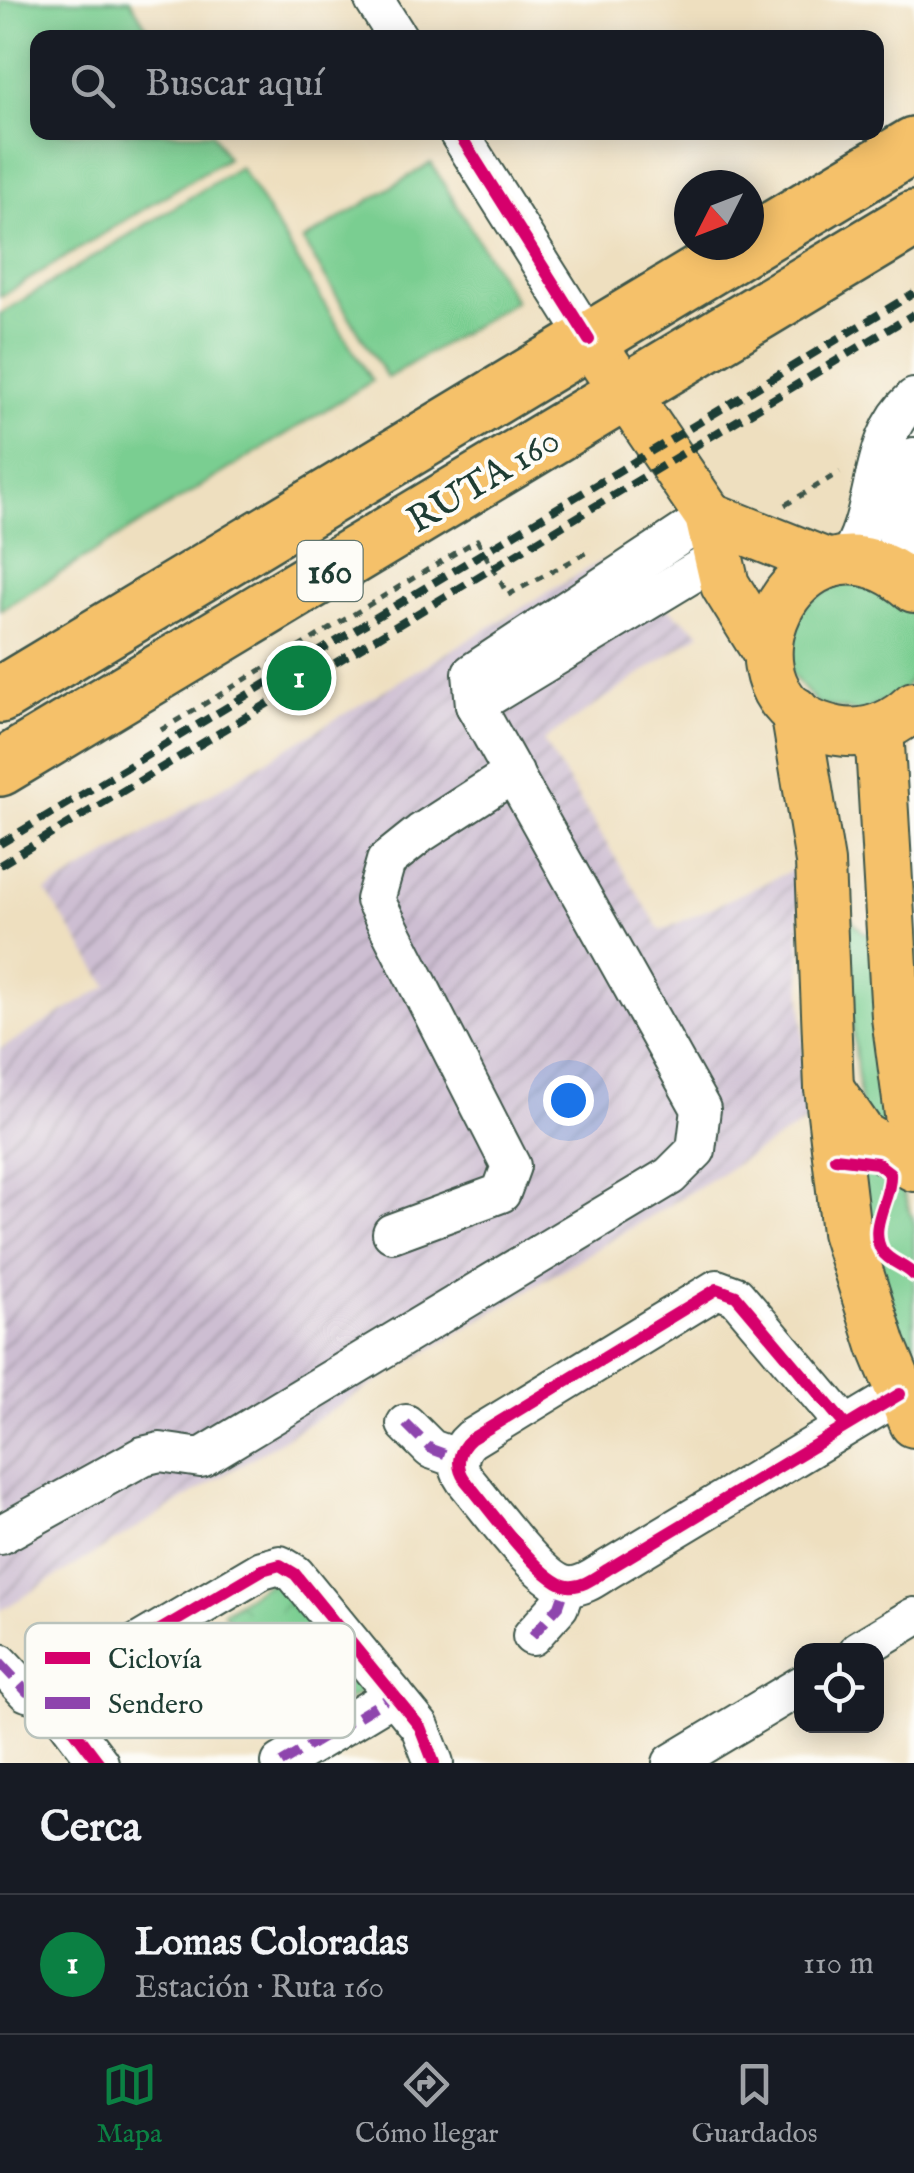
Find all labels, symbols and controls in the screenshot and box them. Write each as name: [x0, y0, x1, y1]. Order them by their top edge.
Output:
search box: [30, 30, 884, 140]
icon: search: [65, 58, 120, 113]
text: Buscar aquí: [145, 61, 323, 109]
north arrow: [674, 170, 764, 260]
street label: RUTA 160: [400, 417, 570, 546]
road number: 160: [298, 541, 362, 601]
pin: 1: [266, 640, 332, 716]
your location: [543, 1075, 594, 1126]
legend: [25, 1623, 355, 1738]
text: Ciclovía: [108, 1643, 203, 1678]
map controls: [794, 1643, 884, 1733]
button: locate: [794, 1643, 884, 1733]
text: Sendero: [108, 1688, 203, 1723]
text: Cerca: [40, 1802, 141, 1855]
text: Lomas Coloradas: [135, 1920, 409, 1968]
text: 1: [67, 1944, 78, 1985]
text: 110 m: [803, 1944, 874, 1985]
text: Estación · Ruta 160: [135, 1968, 384, 2009]
tab: Mapa: [96, 2057, 162, 2152]
tab: Cómo llegar: [355, 2057, 499, 2152]
tab: Guardados: [691, 2057, 818, 2152]

